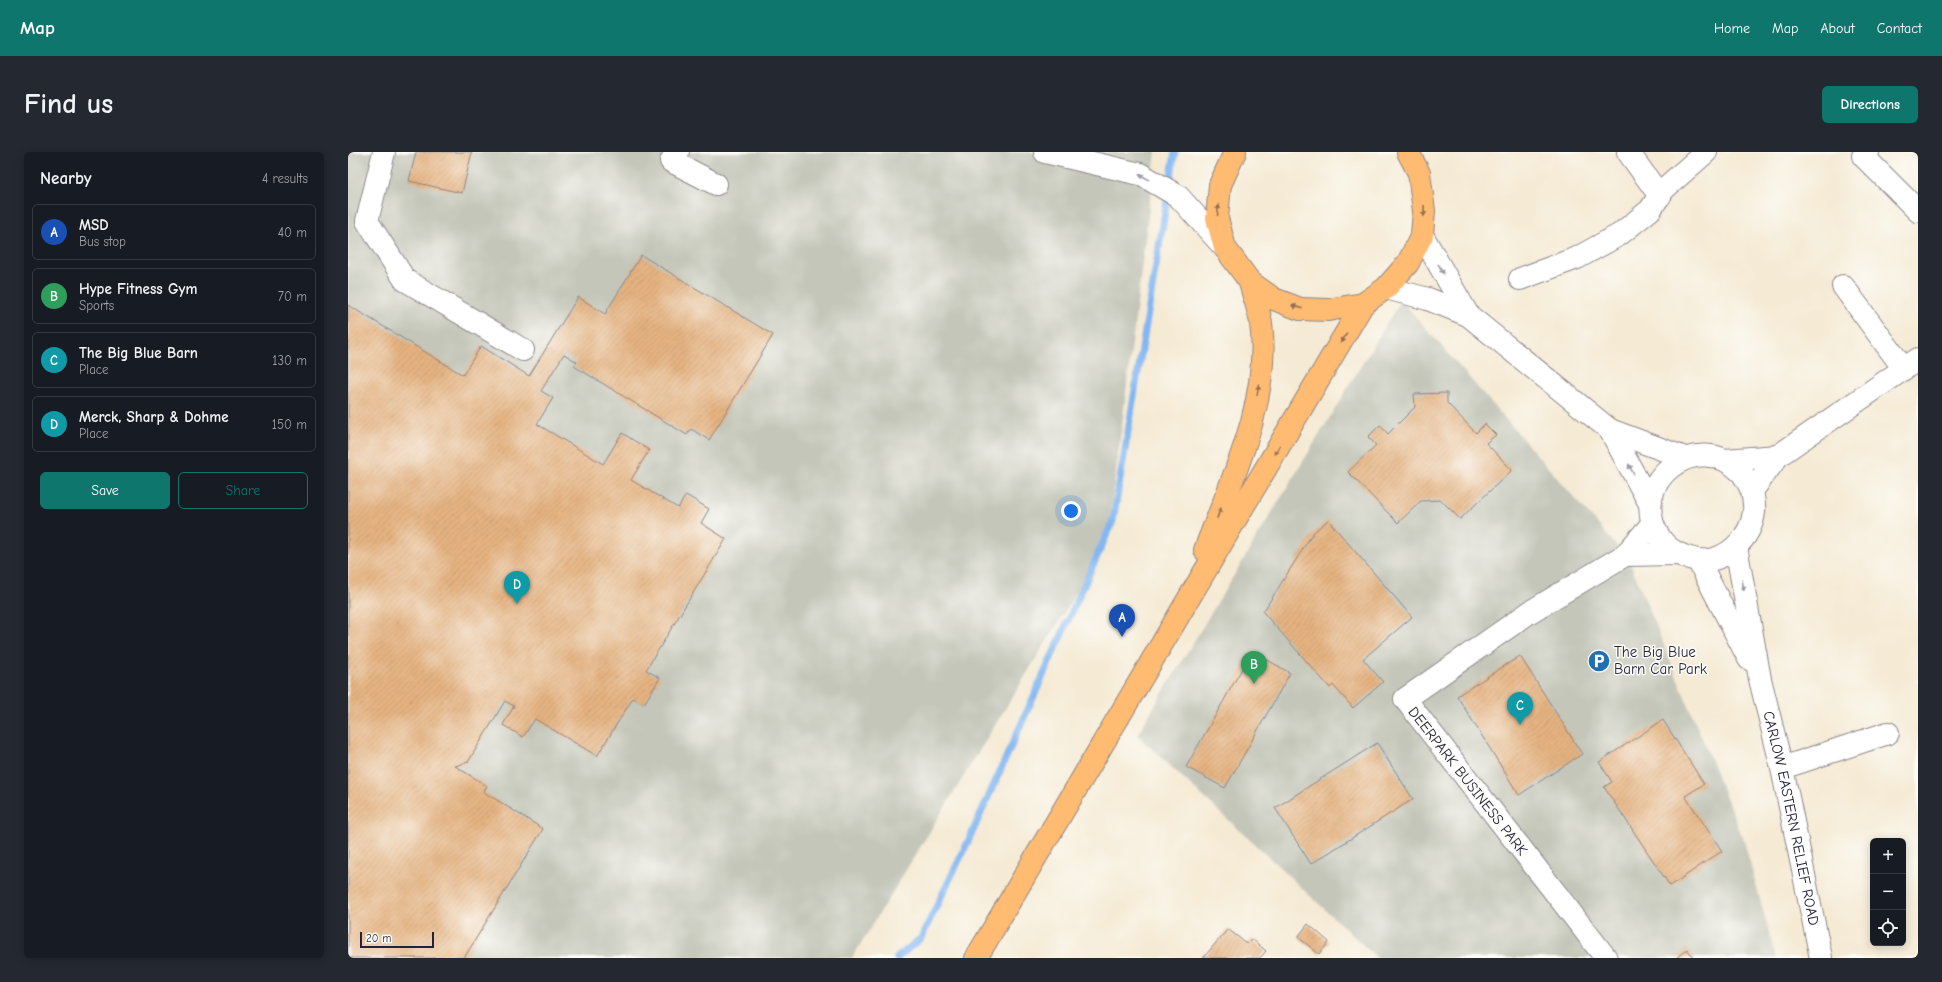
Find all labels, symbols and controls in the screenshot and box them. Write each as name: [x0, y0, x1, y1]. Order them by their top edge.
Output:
text: Map: [20, 17, 55, 39]
text: Home: [1714, 20, 1750, 37]
text: Map: [1772, 20, 1798, 37]
text: About: [1820, 20, 1855, 37]
text: Contact: [1877, 20, 1922, 37]
button: Directions: [1822, 86, 1918, 123]
text: Find us: [24, 88, 113, 120]
text: Nearby: [40, 169, 91, 188]
text: 4 results: [262, 171, 308, 186]
one-way arrow: [1138, 174, 1149, 180]
one-way arrow: [1214, 204, 1221, 216]
one-way arrow: [1421, 205, 1427, 218]
text: MSD: [79, 216, 109, 234]
text: A: [50, 225, 58, 240]
text: 40 m: [278, 225, 307, 240]
text: Bus stop: [79, 234, 126, 249]
one-way arrow: [1438, 263, 1445, 275]
text: Hype Fitness Gym: [79, 280, 197, 298]
text: B: [50, 289, 58, 304]
text: 70 m: [278, 289, 307, 304]
text: Sports: [79, 298, 114, 313]
one-way arrow: [1290, 304, 1302, 310]
one-way arrow: [1340, 332, 1347, 344]
text: The Big Blue Barn: [79, 344, 198, 362]
text: C: [50, 353, 58, 368]
text: 130 m: [272, 353, 307, 368]
text: Place: [79, 362, 109, 377]
one-way arrow: [1255, 383, 1261, 396]
text: Merck, Sharp & Dohme: [79, 408, 229, 426]
text: D: [50, 417, 58, 432]
text: 150 m: [272, 417, 307, 432]
text: Place: [79, 426, 109, 441]
one-way arrow: [1274, 444, 1281, 456]
one-way arrow: [1628, 464, 1634, 475]
button: Save: [40, 472, 170, 509]
button: Share: [178, 472, 308, 509]
your location: [1061, 501, 1081, 521]
one-way arrow: [1217, 507, 1223, 519]
pin: D: [504, 571, 530, 604]
one-way arrow: [1740, 579, 1746, 591]
pin: A: [1109, 604, 1135, 637]
place label: The Big Blue Barn Car Park: [1614, 643, 1708, 678]
parking icon: The Big Blue Barn Car Park: [1586, 648, 1612, 674]
pin: B: [1241, 651, 1267, 684]
pin: C: [1507, 692, 1533, 725]
street label: DEERPARK BUSINESS PARK: [1404, 703, 1532, 859]
street label: CARLOW EASTERN RELIEF ROAD: [1759, 709, 1823, 927]
map controls: [1870, 838, 1906, 946]
button: +: [1870, 838, 1906, 874]
button: −: [1870, 874, 1906, 910]
button: locate: [1870, 910, 1906, 946]
scale bar: [360, 930, 434, 949]
text: 20 m: [366, 932, 391, 945]

